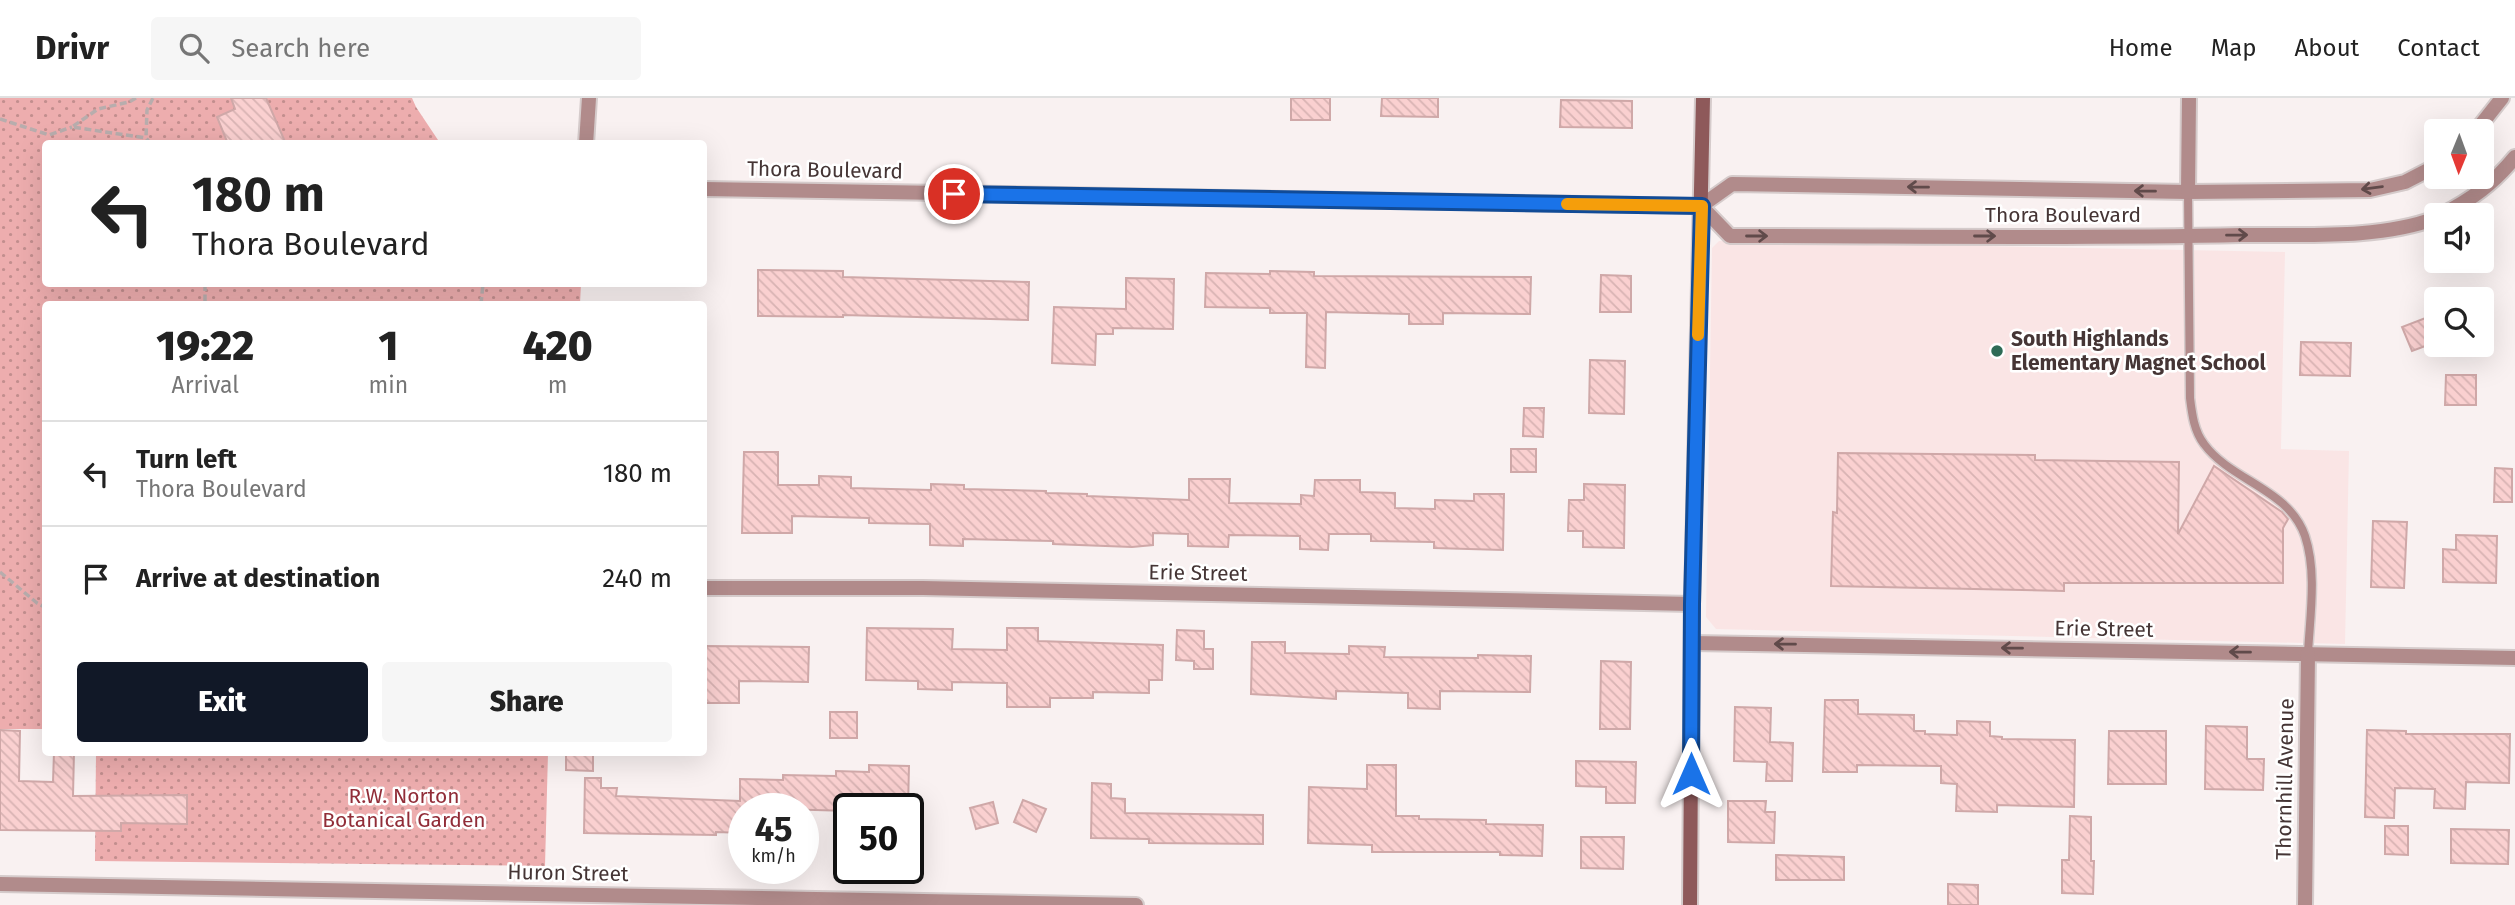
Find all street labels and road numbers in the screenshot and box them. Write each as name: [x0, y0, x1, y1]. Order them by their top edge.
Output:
street label: Thora Boulevard: [747, 156, 903, 184]
street label: Thora Boulevard: [1985, 202, 2141, 228]
street label: Erie Street: [1148, 559, 1248, 587]
street label: Erie Street: [2054, 615, 2154, 643]
street label: Thornhill Avenue: [2271, 698, 2299, 860]
street label: Huron Street: [507, 859, 629, 887]

